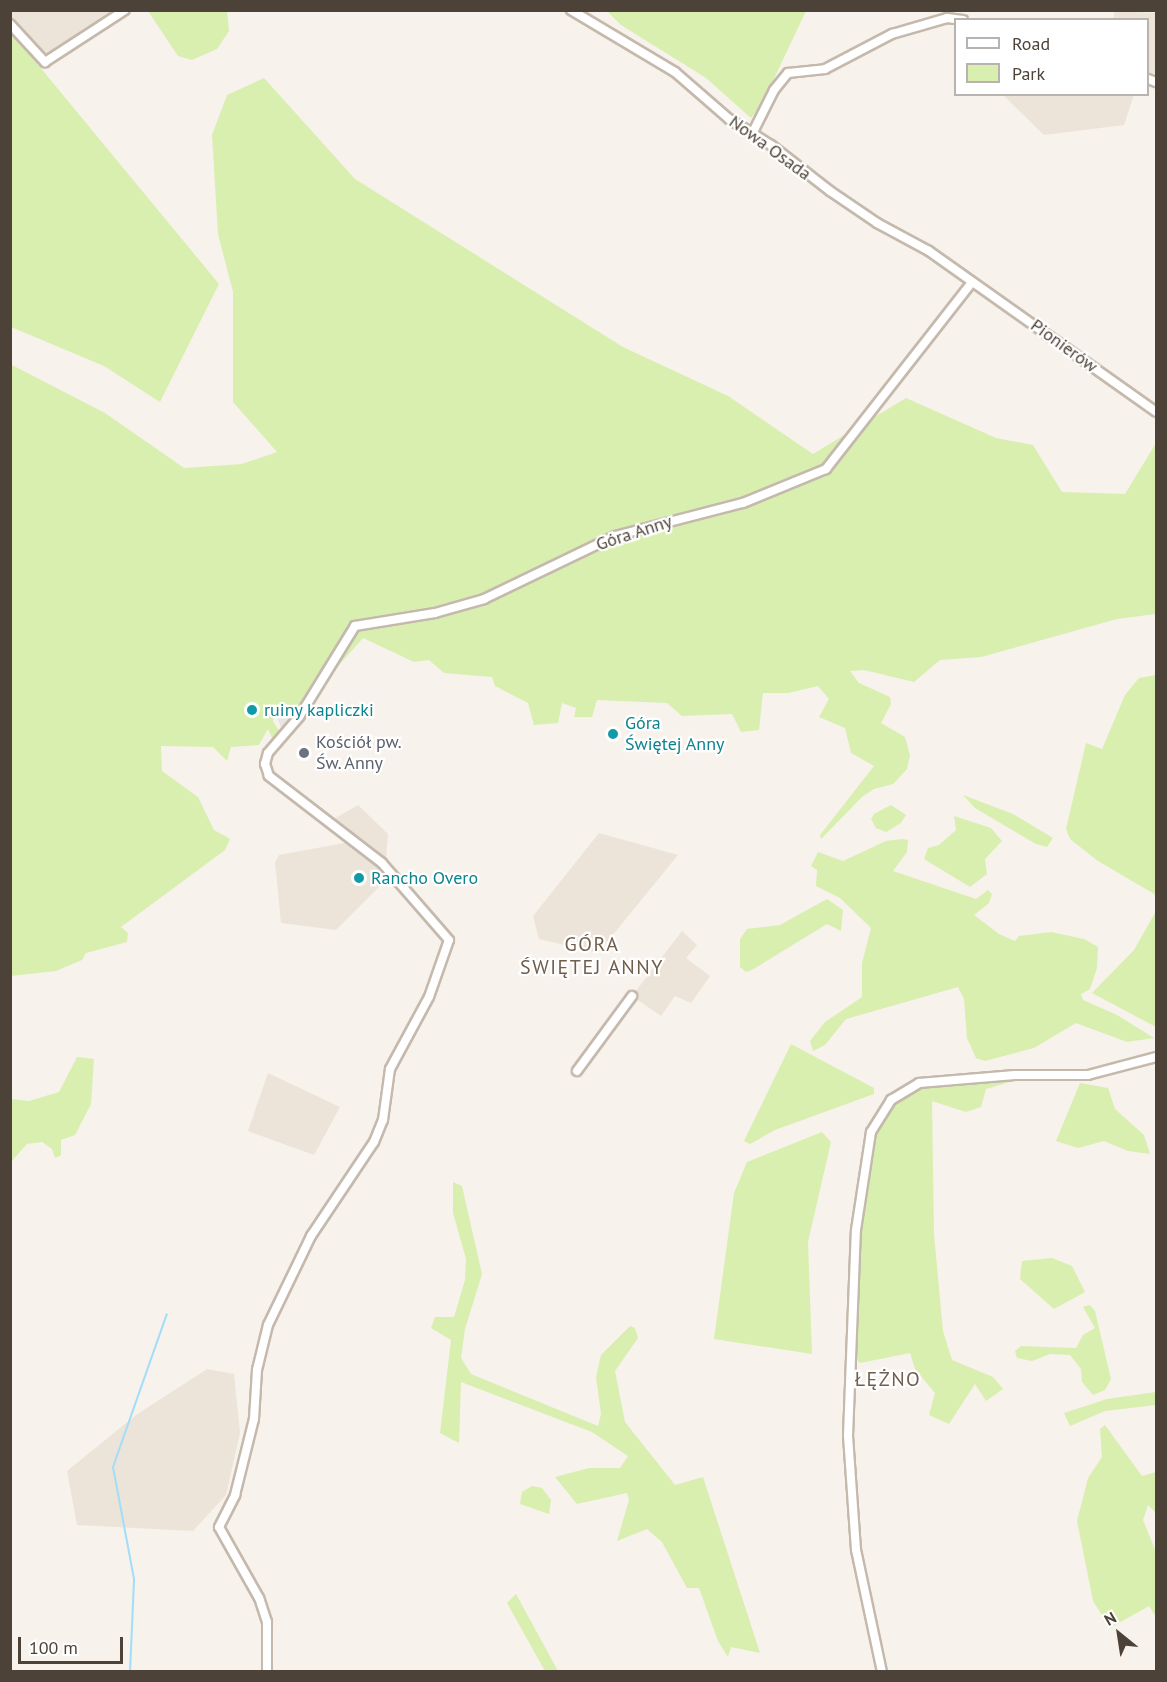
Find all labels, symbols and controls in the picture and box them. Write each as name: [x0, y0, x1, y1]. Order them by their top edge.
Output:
legend: [954, 18, 1149, 96]
text: Road: [1012, 32, 1050, 55]
text: Park: [1012, 62, 1045, 85]
street label: Nowa Osada: [725, 111, 815, 185]
street label: Pionierów: [1026, 315, 1102, 377]
street label: Góra Anny: [593, 511, 675, 555]
place label: ruiny kapliczki: [264, 699, 374, 721]
marker: ruiny kapliczki: [245, 703, 259, 717]
place label: Góra Świętej Anny: [625, 713, 725, 756]
marker: Góra Świętej Anny: [606, 727, 620, 741]
place label: Kościół pw. Św. Anny: [316, 732, 401, 774]
marker: Kościół pw. Św. Anny: [297, 746, 311, 760]
place label: Rancho Overo: [371, 867, 478, 889]
marker: Rancho Overo: [352, 871, 366, 885]
district label: GÓRA ŚWIĘTEJ ANNY: [520, 932, 664, 979]
district label: ŁĘŻNO: [855, 1367, 921, 1391]
north arrow: [1089, 1604, 1149, 1664]
text: N: [1100, 1607, 1120, 1630]
scale bar: [21, 1625, 126, 1663]
text: 100 m: [29, 1636, 78, 1659]

